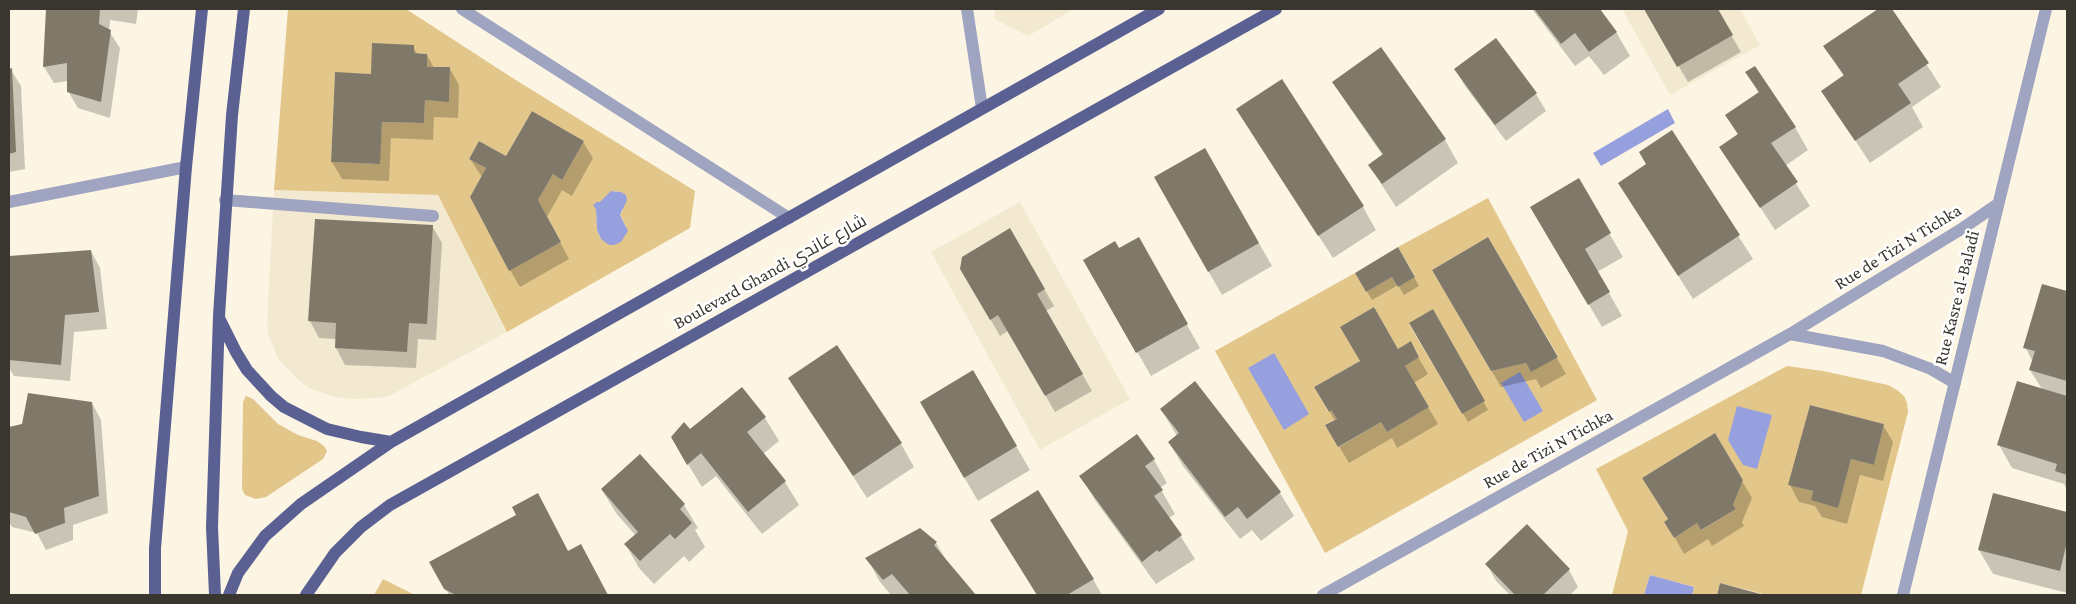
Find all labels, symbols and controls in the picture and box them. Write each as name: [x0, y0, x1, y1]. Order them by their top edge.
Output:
street label: Rue de Tizi N Tichka: [1831, 199, 1965, 295]
street label: Boulevard Ghandi شارع غاندي: [670, 210, 870, 334]
street label: Rue Kasre al-Baladi: [1930, 228, 1984, 368]
street label: Rue de Tizi N Tichka: [1479, 404, 1617, 494]

